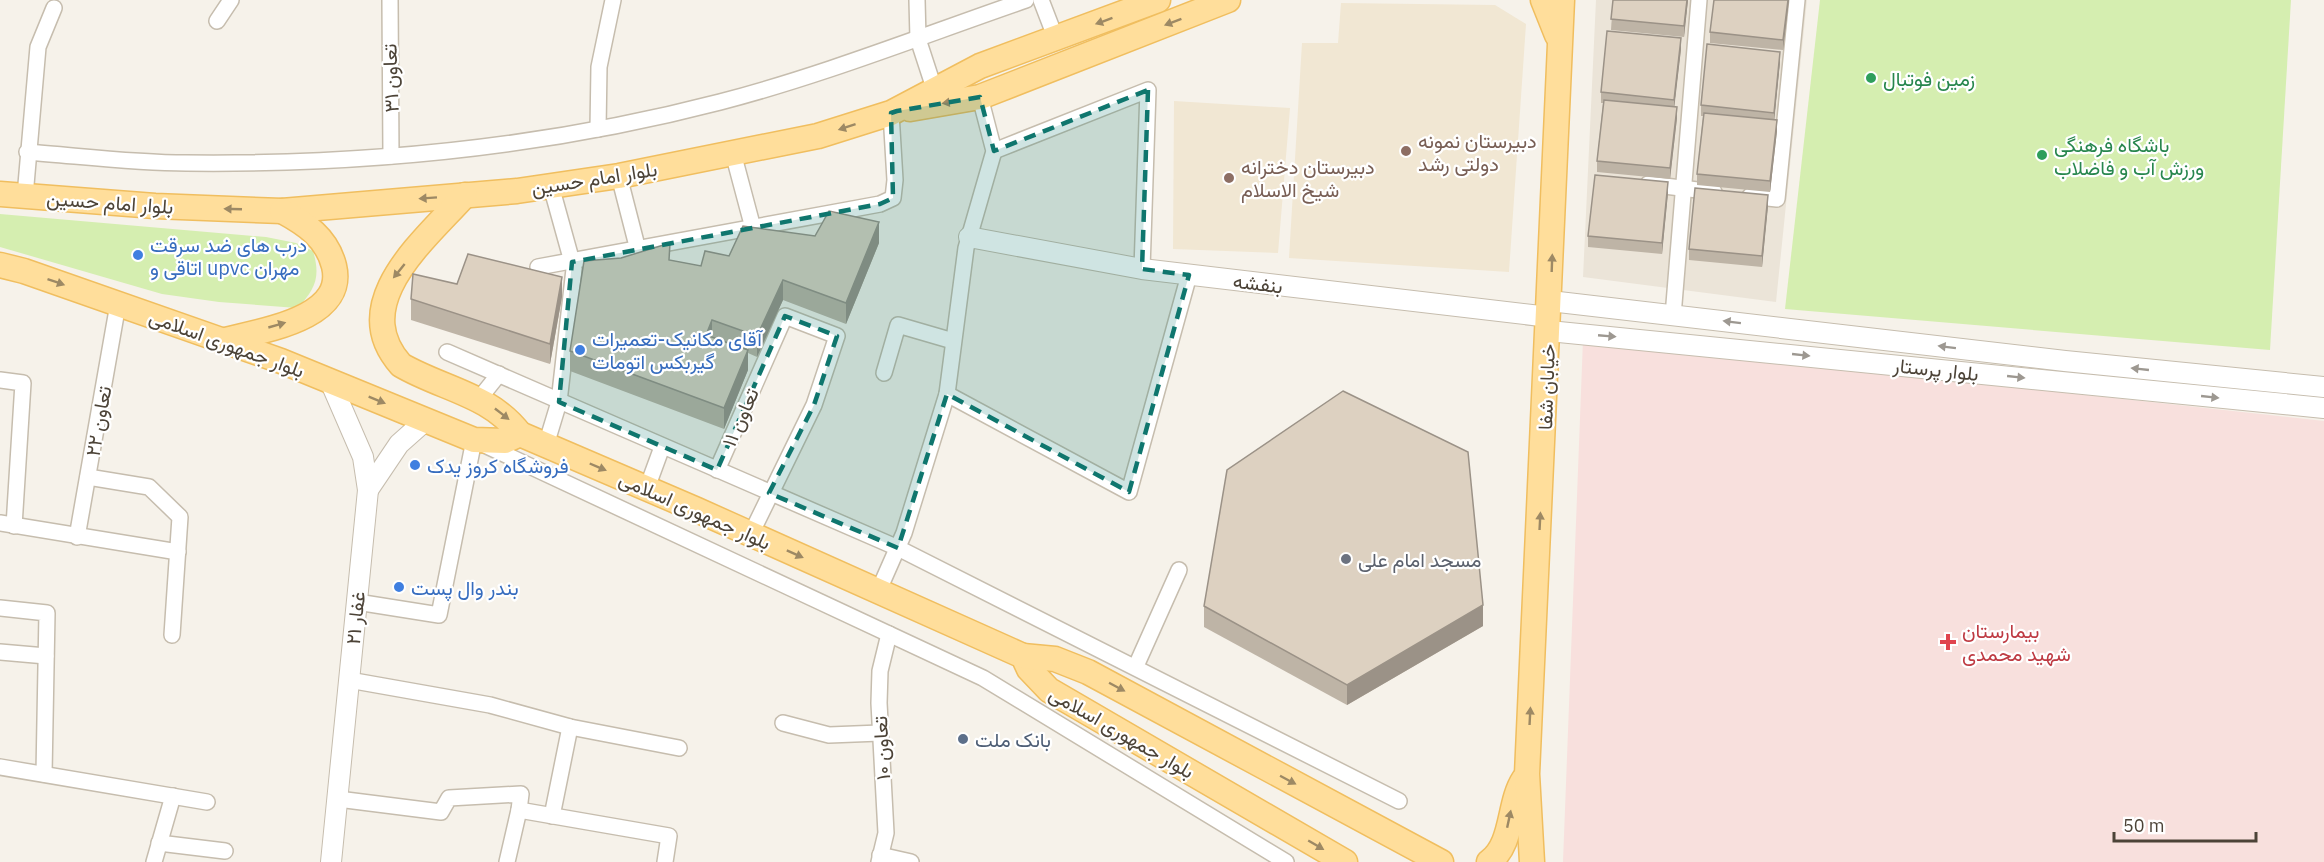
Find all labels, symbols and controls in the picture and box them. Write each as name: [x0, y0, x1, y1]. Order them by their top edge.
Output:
one-way arrow: [1095, 17, 1113, 27]
one-way arrow: [1164, 17, 1182, 27]
street label: تعاون ۳۱: [375, 43, 405, 113]
place label: زمین فوتبال: [1883, 65, 1975, 92]
marker: زمین فوتبال: [1864, 71, 1878, 85]
one-way arrow: [941, 98, 960, 107]
one-way arrow: [838, 123, 856, 132]
place label: دبیرستان نمونه دولتی رشد: [1418, 127, 1537, 177]
place label: باشگاه فرهنگی ورزش آب و فاضلاب: [2054, 131, 2204, 181]
marker: دبیرستان نمونه دولتی رشد: [1399, 144, 1413, 158]
marker: باشگاه فرهنگی ورزش آب و فاضلاب: [2035, 148, 2049, 162]
place label: دبیرستان دخترانه شیخ الاسلام: [1241, 153, 1375, 204]
street label: بلوار امام حسین: [529, 155, 659, 201]
marker: دبیرستان دخترانه شیخ الاسلام: [1222, 171, 1236, 185]
street label: بلوار امام حسین: [46, 184, 174, 220]
one-way arrow: [418, 193, 437, 202]
one-way arrow: [224, 205, 243, 214]
place label: درب های ضد سرقت اتاقی و upvc مهران: [150, 231, 307, 281]
marker: درب های ضد سرقت اتاقی و upvc مهران: [131, 248, 145, 262]
one-way arrow: [1547, 254, 1556, 273]
one-way arrow: [393, 263, 406, 278]
street label: بنفشه: [1232, 267, 1284, 299]
one-way arrow: [47, 278, 65, 287]
street label: بلوار جمهوری اسلامی: [146, 302, 308, 384]
one-way arrow: [1722, 318, 1741, 327]
one-way arrow: [268, 320, 286, 330]
place label: آقای مکانیک-تعمیرات گیربکس اتومات: [592, 325, 763, 375]
one-way arrow: [1597, 331, 1616, 341]
marker: آقای مکانیک-تعمیرات گیربکس اتومات: [573, 343, 587, 357]
street label: خیابان شفا: [1531, 343, 1561, 431]
one-way arrow: [1937, 343, 1956, 352]
one-way arrow: [1791, 350, 1810, 360]
street label: بلوار پرستار: [1891, 351, 1980, 388]
one-way arrow: [2131, 364, 2150, 374]
one-way arrow: [2006, 372, 2025, 382]
street label: تعاون ۱۱: [715, 383, 765, 451]
street label: تعاون ۲۲: [79, 384, 117, 458]
one-way arrow: [2200, 392, 2219, 401]
one-way arrow: [368, 395, 386, 405]
one-way arrow: [494, 407, 510, 420]
place label: فروشگاه کروز یدک: [427, 452, 569, 479]
marker: فروشگاه کروز یدک: [408, 458, 422, 472]
one-way arrow: [589, 462, 607, 472]
street label: بلوار جمهوری اسلامی: [615, 464, 775, 556]
one-way arrow: [1535, 511, 1544, 530]
place label: مسجد امام علی: [1358, 546, 1481, 573]
one-way arrow: [787, 549, 804, 558]
marker: مسجد امام علی: [1339, 552, 1353, 566]
place label: بندر وال پست: [411, 574, 519, 602]
marker: بندر وال پست: [392, 580, 406, 594]
street label: غفار ۲۱: [339, 590, 371, 646]
place label: بیمارستان شهید محمدی: [1962, 617, 2071, 667]
marker: بیمارستان شهید محمدی: [1939, 633, 1957, 651]
street label: بلوار جمهوری اسلامی: [1045, 679, 1199, 785]
one-way arrow: [1109, 682, 1126, 692]
one-way arrow: [1526, 706, 1535, 725]
street label: تعاون ۱۰: [866, 715, 896, 781]
place label: بانک ملت: [975, 726, 1051, 753]
marker: بانک ملت: [956, 732, 970, 746]
one-way arrow: [1280, 775, 1297, 785]
scale bar: [2114, 805, 2256, 843]
one-way arrow: [1505, 809, 1514, 828]
text: 50 m: [2123, 814, 2165, 837]
one-way arrow: [1308, 840, 1324, 851]

